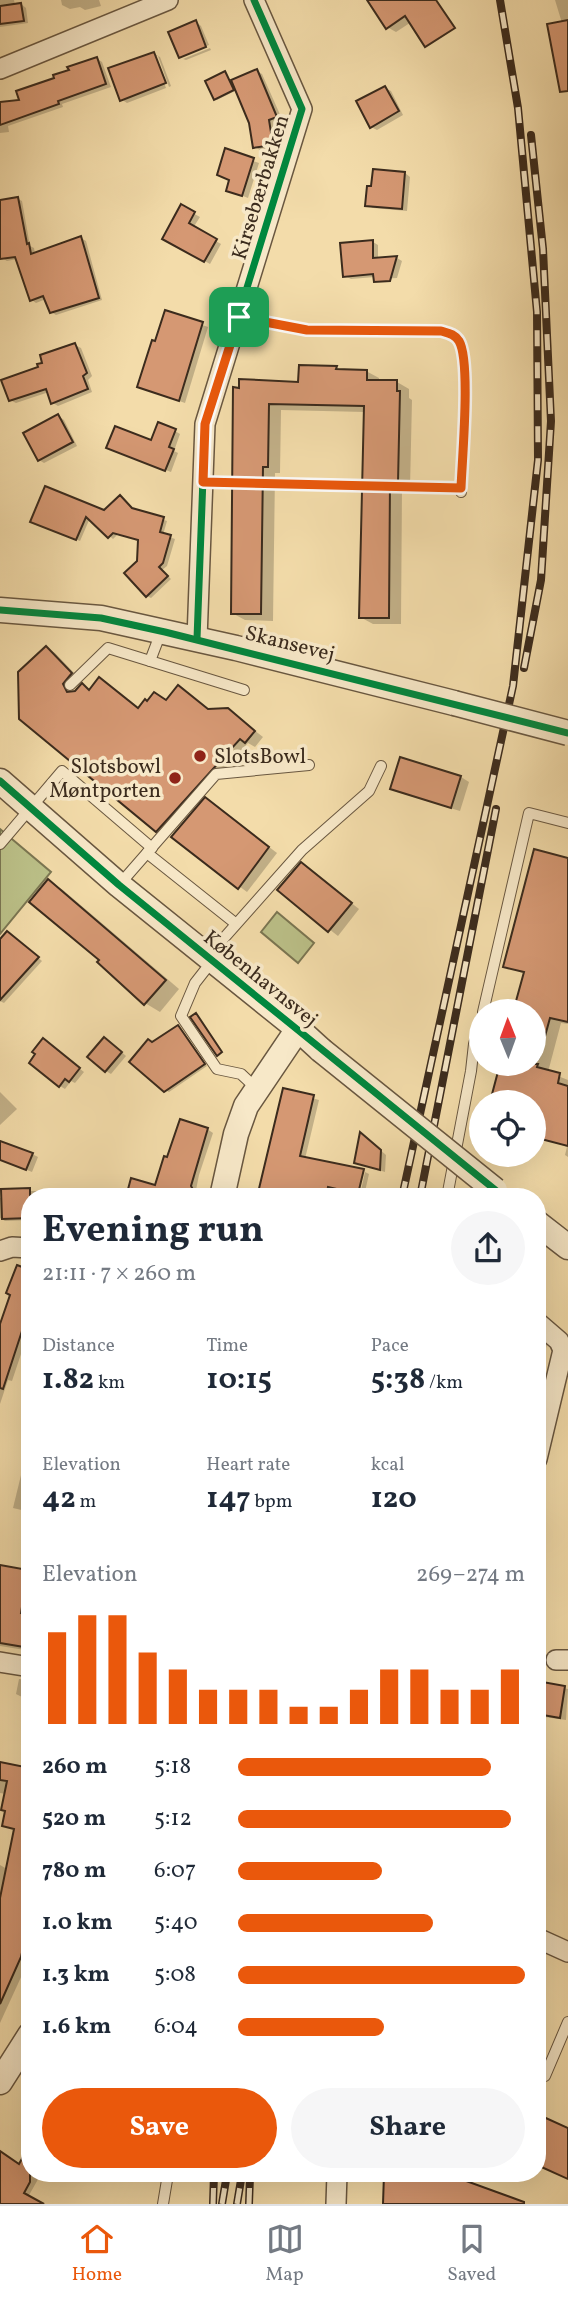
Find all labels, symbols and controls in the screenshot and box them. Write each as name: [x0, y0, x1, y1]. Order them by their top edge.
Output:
street label: Kirsebærbakken: [226, 111, 297, 264]
pin: [209, 287, 269, 347]
icon: arrive: [220, 298, 258, 336]
street label: Skansevej: [242, 619, 338, 670]
place label: SlotsBowl: [214, 743, 306, 772]
marker: SlotsBowl: [192, 748, 208, 764]
place label: Slotsbowl Møntporten: [49, 753, 161, 806]
marker: Slotsbowl Møntporten: [167, 770, 183, 786]
street label: Københavnsvej: [197, 924, 323, 1034]
north arrow: [469, 999, 546, 1076]
map controls: [469, 999, 546, 1167]
button: locate: [469, 1090, 546, 1167]
text: Evening run: [42, 1205, 264, 1258]
button: share: [451, 1211, 525, 1285]
text: 21:11 · 7 × 260 m: [42, 1258, 196, 1290]
text: Distance: [42, 1333, 115, 1359]
text: Time: [206, 1333, 248, 1359]
text: Pace: [371, 1333, 409, 1359]
text: 1.82: [42, 1359, 94, 1401]
text: 10:15: [206, 1359, 272, 1401]
text: 5:38: [371, 1359, 425, 1401]
text: km: [94, 1370, 125, 1396]
text: /km: [425, 1370, 463, 1396]
text: Elevation: [42, 1452, 121, 1478]
text: Heart rate: [206, 1452, 290, 1478]
text: kcal: [371, 1452, 404, 1478]
text: 42: [42, 1478, 76, 1520]
text: 147: [206, 1478, 251, 1520]
text: 120: [371, 1478, 417, 1520]
text: m: [76, 1489, 96, 1515]
text: bpm: [251, 1489, 293, 1515]
text: Elevation: [42, 1559, 138, 1591]
text: 269–274 m: [416, 1559, 525, 1591]
text: 260 m: [42, 1751, 108, 1783]
text: 5:18: [154, 1751, 191, 1783]
text: 520 m: [42, 1803, 106, 1835]
text: 5:12: [154, 1803, 192, 1835]
text: 780 m: [42, 1855, 106, 1887]
text: 6:07: [154, 1855, 196, 1887]
text: 1.0 km: [42, 1907, 113, 1939]
text: 5:40: [154, 1907, 198, 1939]
text: 1.3 km: [42, 1959, 110, 1991]
text: 5:08: [154, 1959, 196, 1991]
text: 1.6 km: [42, 2011, 111, 2043]
text: 6:04: [154, 2011, 198, 2043]
button: Save: [42, 2088, 277, 2168]
button: Share: [291, 2088, 525, 2168]
tab: Home: [72, 2220, 122, 2288]
tab: Map: [266, 2220, 304, 2288]
tab: Saved: [447, 2220, 496, 2288]

